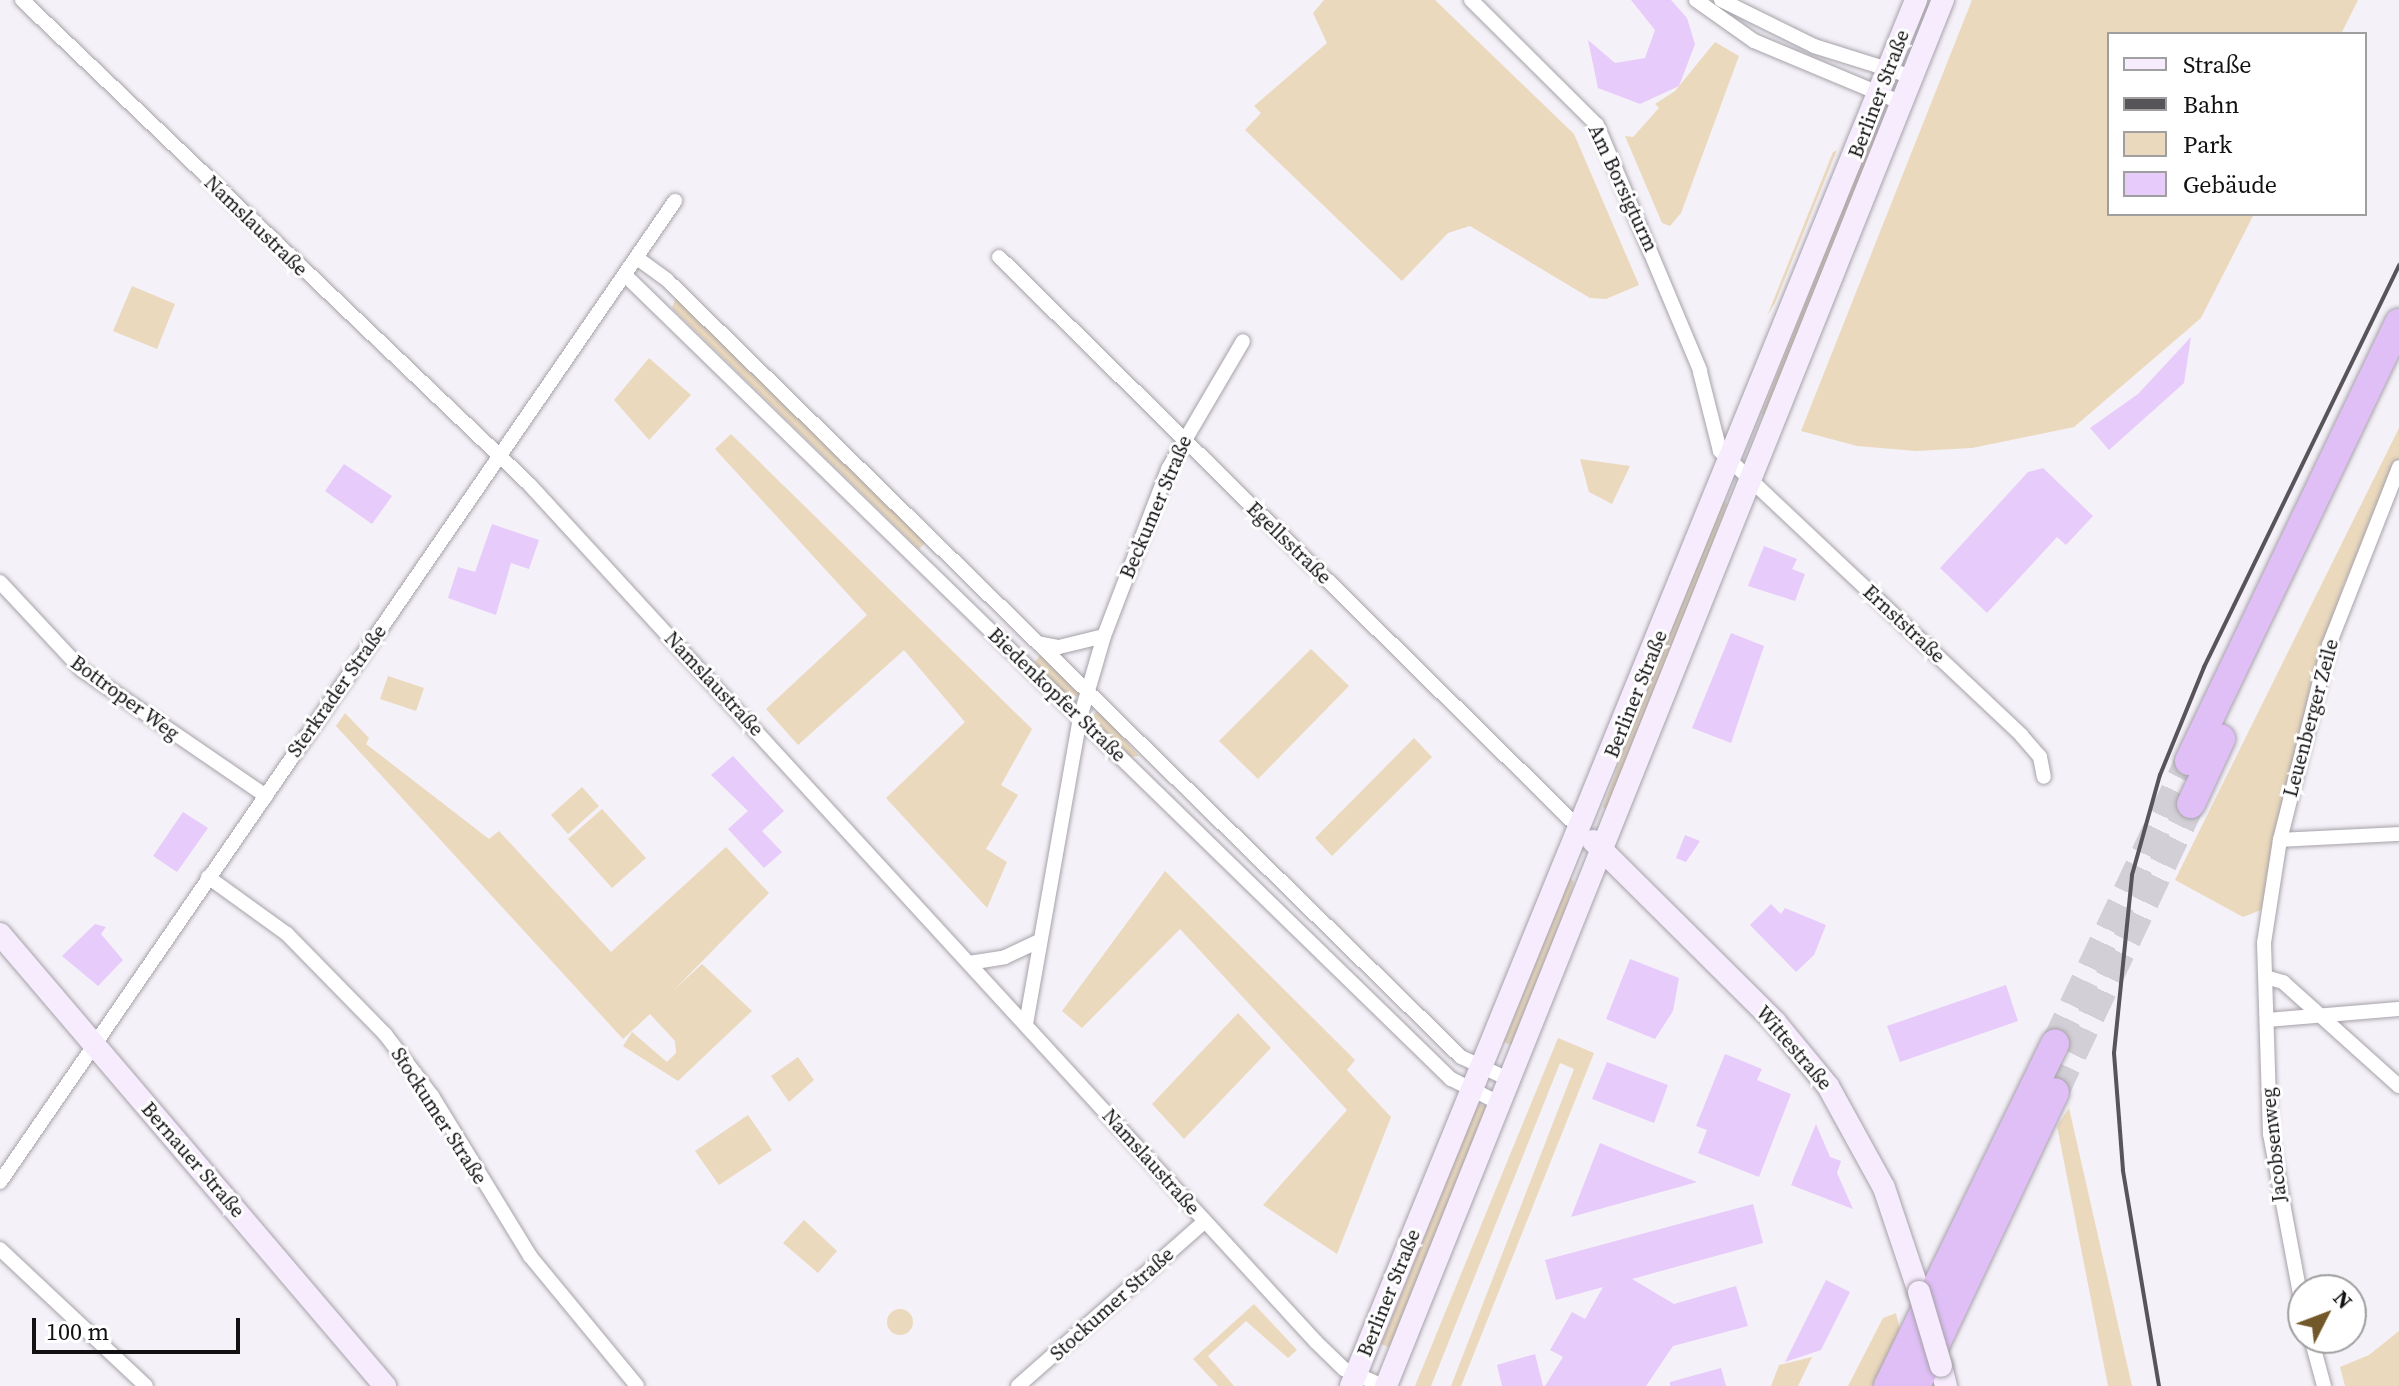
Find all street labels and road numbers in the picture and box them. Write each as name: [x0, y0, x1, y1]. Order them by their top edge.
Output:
street label: Berliner Straße: [1844, 27, 1914, 161]
street label: Am Borsigturm: [1583, 121, 1663, 255]
street label: Namslaustraße: [199, 171, 313, 281]
street label: Beckumer Straße: [1115, 432, 1197, 582]
street label: Egellsstraße: [1242, 497, 1336, 589]
street label: Ernststraße: [1858, 580, 1950, 668]
street label: Sterkrader Straße: [282, 620, 392, 762]
street label: Biedenkopfer Straße: [983, 623, 1131, 767]
street label: Namslaustraße: [659, 627, 769, 741]
street label: Berliner Straße: [1600, 627, 1672, 761]
street label: Leuenberger Zeile: [2278, 636, 2344, 800]
street label: Bottroper Weg: [66, 650, 184, 746]
street label: Wittestraße: [1751, 1001, 1837, 1095]
street label: Stockumer Straße: [386, 1043, 492, 1189]
street label: Jacobsenweg: [2256, 1087, 2292, 1203]
street label: Bernauer Straße: [136, 1097, 250, 1223]
street label: Namslaustraße: [1097, 1104, 1205, 1220]
street label: Berliner Straße: [1353, 1226, 1425, 1360]
street label: Stockumer Straße: [1045, 1242, 1179, 1366]

